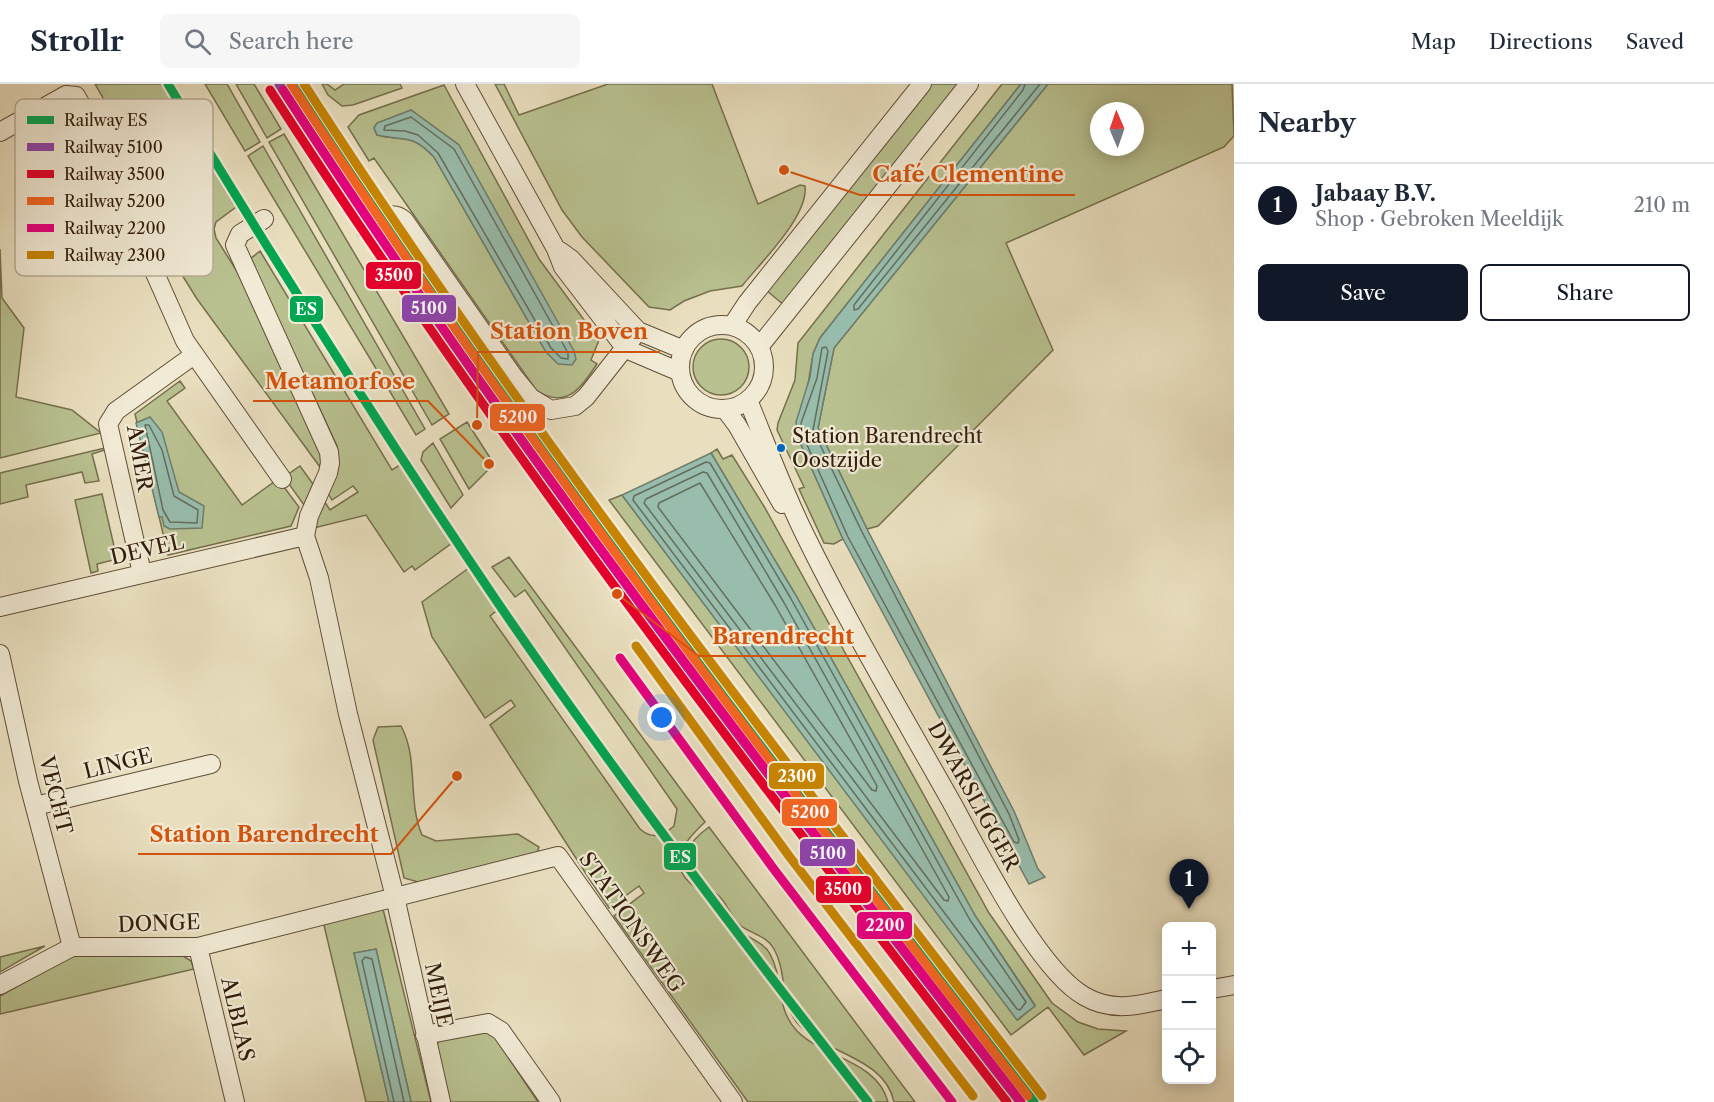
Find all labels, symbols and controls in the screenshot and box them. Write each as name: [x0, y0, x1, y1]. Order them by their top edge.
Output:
search box: [160, 14, 580, 68]
text: Strollr: [30, 24, 124, 58]
icon: search: [181, 25, 214, 58]
text: Search here: [229, 28, 353, 55]
text: Map: [1411, 29, 1456, 54]
text: Directions: [1489, 29, 1593, 54]
text: Saved: [1626, 29, 1684, 54]
legend: [15, 99, 213, 276]
north arrow: [1090, 102, 1144, 156]
text: Nearby: [1258, 107, 1356, 139]
text: Railway ES: [64, 110, 148, 130]
text: Railway 5100: [64, 137, 163, 157]
callout: Café Clementine: [860, 155, 1075, 195]
text: Café Clementine: [872, 161, 1064, 188]
text: Railway 3500: [64, 164, 165, 184]
text: Jabaay B.V.: [1315, 180, 1436, 207]
text: Railway 5200: [64, 191, 165, 211]
text: 1: [1273, 193, 1282, 217]
text: 210 m: [1633, 193, 1690, 217]
text: Shop · Gebroken Meeldijk: [1315, 207, 1564, 231]
text: Railway 2200: [64, 218, 166, 238]
text: Railway 2300: [64, 245, 165, 265]
line badge: 3500: [365, 261, 422, 290]
button: Save: [1258, 264, 1468, 321]
button: Share: [1480, 264, 1690, 321]
text: 3500: [375, 265, 413, 285]
line badge: 5100: [401, 294, 457, 323]
line badge: ES: [289, 295, 324, 323]
text: 5100: [411, 298, 447, 318]
text: ES: [295, 299, 317, 319]
callout: Station Boven: [478, 312, 660, 352]
text: Station Boven: [490, 318, 648, 345]
callout: Metamorfose: [253, 361, 428, 401]
text: Metamorfose: [265, 368, 415, 395]
line badge: 5200: [489, 403, 546, 432]
text: 5200: [499, 407, 537, 427]
street label: AMER: [122, 422, 158, 495]
place label: Station Barendrecht Oostzijde: [792, 424, 983, 472]
marker: Station Barendrecht Oostzijde: [775, 442, 787, 454]
street label: DEVEL: [108, 528, 186, 570]
callout: Barendrecht: [699, 616, 866, 656]
text: Barendrecht: [712, 623, 854, 650]
your location: [647, 703, 676, 732]
street label: DWARSLIGGER: [923, 717, 1026, 876]
street label: LINGE: [81, 742, 155, 784]
street label: VECHT: [34, 752, 78, 837]
line badge: 2300: [768, 762, 825, 790]
text: 2300: [778, 766, 816, 786]
line badge: 5200: [781, 798, 838, 827]
text: 5200: [791, 802, 829, 822]
callout: Station Barendrecht: [138, 814, 391, 854]
text: Station Barendrecht: [149, 821, 379, 848]
line badge: 5100: [799, 838, 856, 867]
line badge: ES: [663, 842, 697, 871]
text: 5100: [810, 843, 846, 863]
street label: STATIONSWEG: [574, 847, 690, 997]
text: ES: [669, 847, 691, 867]
pin: 1: [1170, 860, 1208, 909]
line badge: 3500: [815, 875, 872, 904]
text: 3500: [824, 879, 862, 899]
street label: DONGE: [117, 909, 201, 937]
line badge: 2200: [856, 911, 913, 940]
text: 2200: [865, 915, 905, 935]
map controls: [1162, 922, 1216, 1084]
button: +: [1162, 922, 1216, 976]
street label: MEIJE: [420, 960, 458, 1030]
street label: ALBLAS: [216, 973, 260, 1064]
button: −: [1162, 976, 1216, 1030]
button: locate: [1162, 1030, 1216, 1084]

